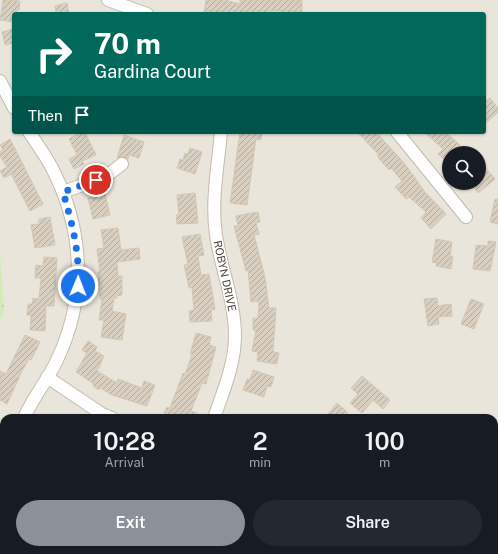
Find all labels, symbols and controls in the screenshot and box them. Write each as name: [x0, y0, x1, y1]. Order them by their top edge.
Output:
text: 70 m: [94, 27, 161, 60]
icon: right: [28, 28, 80, 80]
text: Gardina Court: [94, 61, 211, 82]
icon: arrive: [71, 104, 93, 126]
text: Then: [28, 107, 63, 124]
map controls: [442, 146, 486, 190]
button: search: [442, 146, 486, 190]
pin: [79, 163, 113, 197]
icon: arrive: [85, 169, 107, 191]
street label: ROBYN DRIVE: [212, 239, 238, 313]
position arrow: [57, 265, 99, 307]
text: 10:28: [93, 427, 156, 455]
text: 2: [253, 427, 267, 455]
text: 100: [364, 427, 405, 455]
text: Arrival: [104, 455, 145, 470]
text: min: [249, 455, 271, 470]
text: m: [379, 455, 390, 470]
button: Exit: [16, 500, 245, 546]
button: Share: [253, 500, 482, 546]

